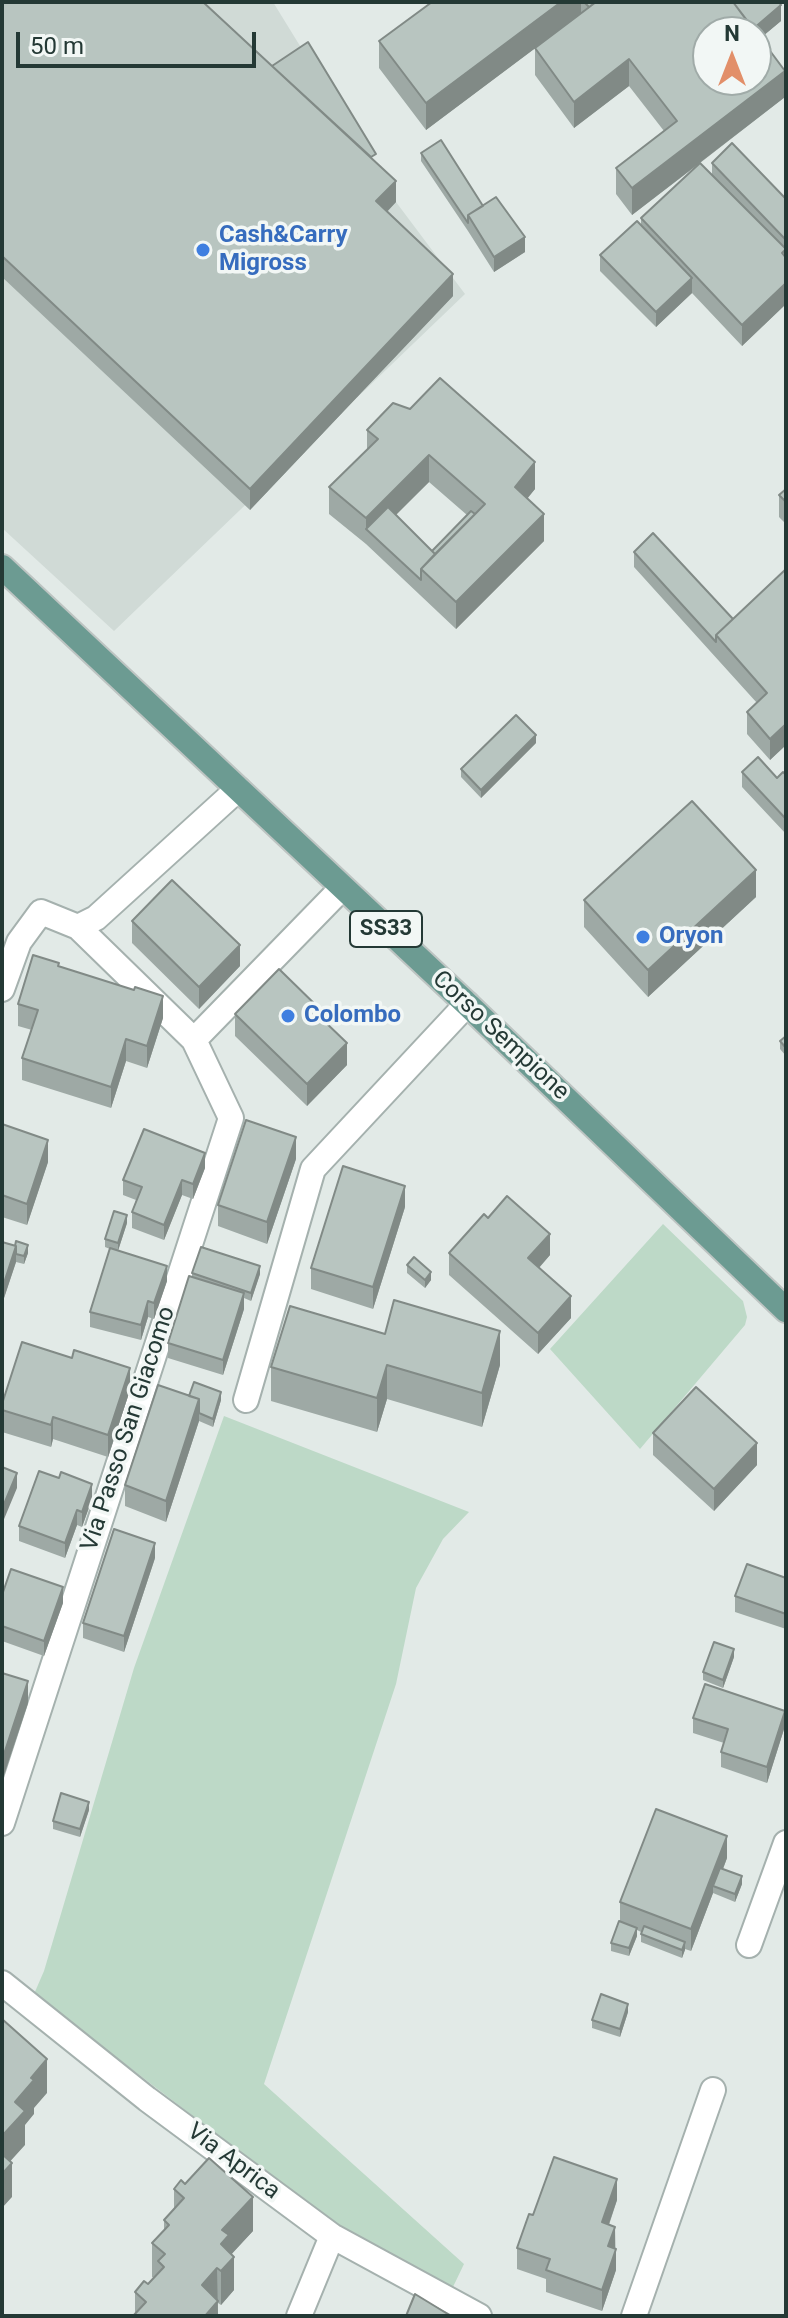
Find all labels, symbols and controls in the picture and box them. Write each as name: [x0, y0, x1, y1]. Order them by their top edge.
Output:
scale bar: [20, 16, 260, 66]
north arrow: [692, 16, 772, 96]
text: N: [724, 21, 740, 46]
text: 50 m: [30, 32, 84, 60]
place label: Cash&Carry Migross: [219, 222, 348, 278]
marker: Cash&Carry Migross: [194, 241, 212, 259]
road number: SS33: [350, 911, 422, 947]
place label: Oryon: [659, 923, 723, 951]
marker: Oryon: [634, 928, 652, 946]
street label: Corso Sempione: [426, 965, 574, 1107]
place label: Colombo: [304, 1002, 401, 1030]
marker: Colombo: [279, 1007, 297, 1025]
street label: Via Passo San Giacomo: [76, 1303, 182, 1555]
street label: Via Aprica: [181, 2118, 285, 2206]

